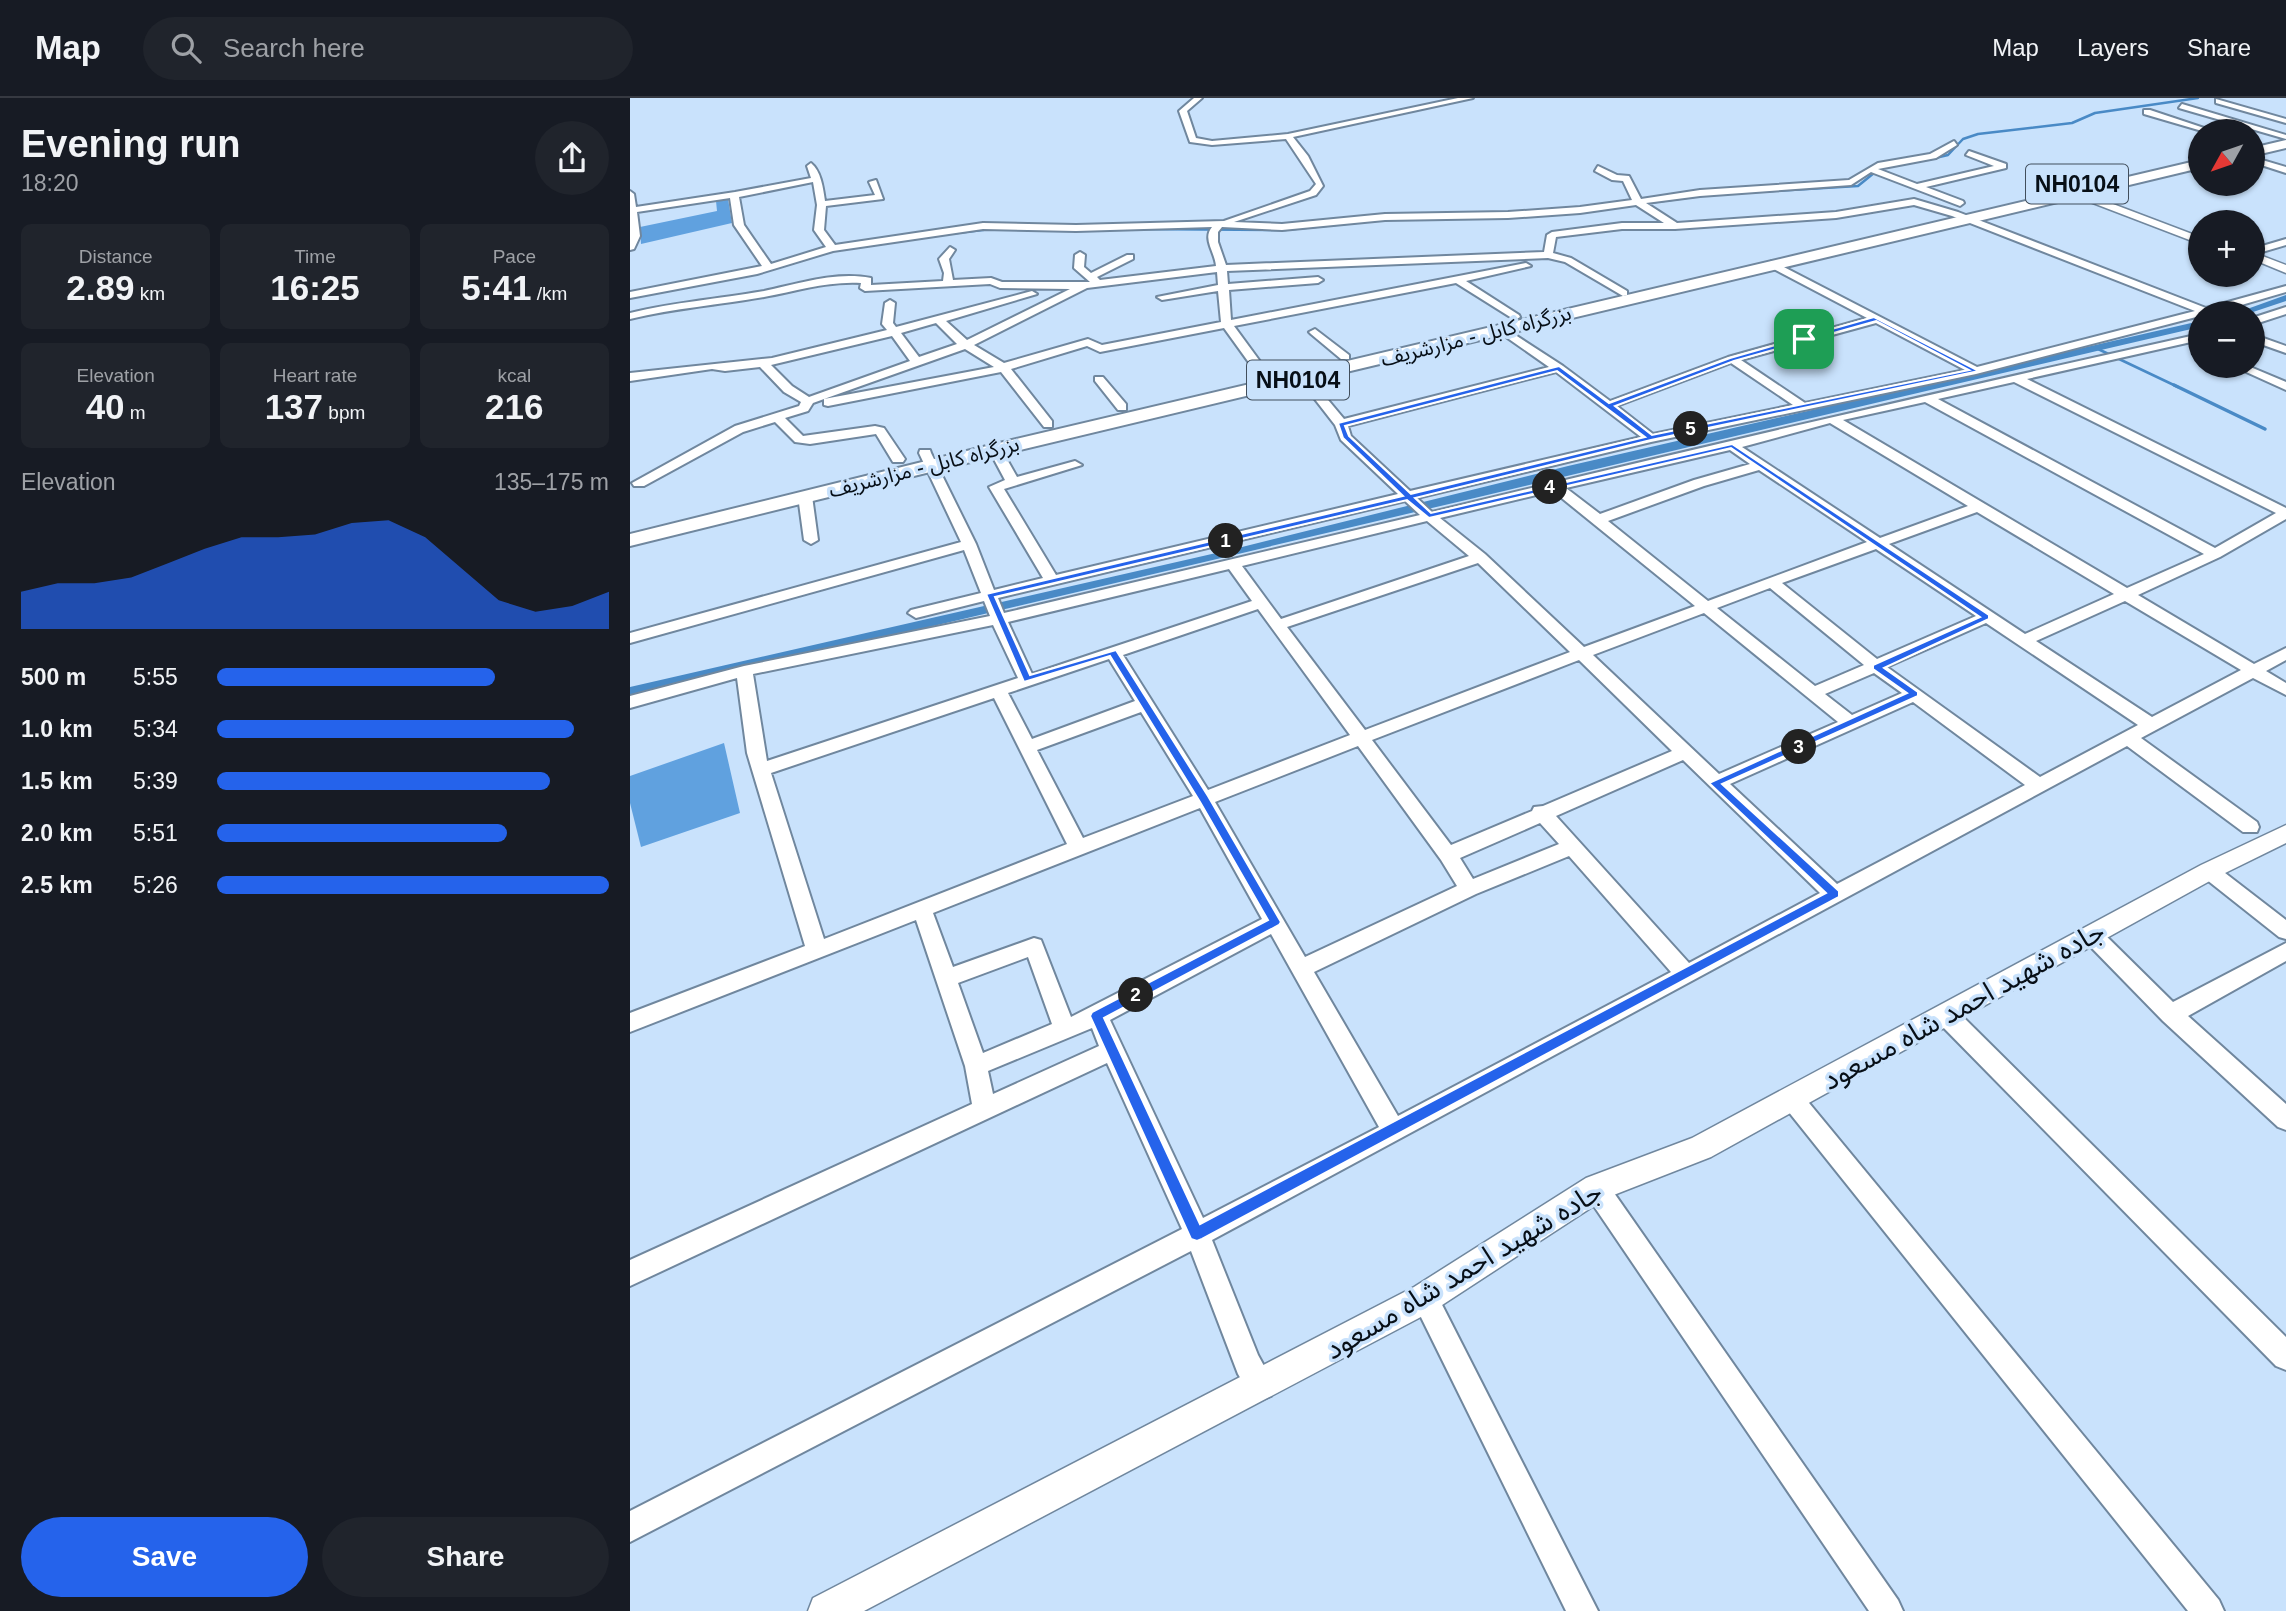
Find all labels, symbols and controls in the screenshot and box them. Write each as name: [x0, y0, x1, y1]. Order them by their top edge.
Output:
search box: [143, 17, 633, 80]
text: Map: [35, 29, 101, 66]
icon: search: [167, 29, 205, 67]
text: Search here: [223, 33, 365, 63]
text: Map: [1992, 34, 2039, 61]
text: Layers: [2077, 34, 2149, 61]
text: Share: [2187, 34, 2251, 61]
north arrow: [2188, 119, 2264, 196]
map controls: [2188, 119, 2265, 378]
button: share: [535, 121, 609, 195]
text: Evening run: [21, 123, 241, 165]
road number: NH0104: [2026, 164, 2128, 204]
text: 18:20: [21, 170, 79, 196]
button: +: [2188, 210, 2265, 287]
text: Distance: [79, 246, 153, 267]
text: Time: [294, 246, 336, 267]
text: Pace: [493, 246, 536, 267]
text: 2.89: [66, 268, 134, 307]
text: 16:25: [270, 268, 360, 307]
text: 5:41: [461, 268, 531, 307]
text: km: [134, 283, 165, 304]
text: /km: [531, 283, 567, 304]
street label: بزرگراه کابل - مزارشریف: [1378, 301, 1574, 371]
button: −: [2188, 301, 2265, 378]
pin: [1774, 309, 1834, 369]
icon: arrive: [1785, 320, 1823, 358]
road number: NH0104: [1247, 360, 1349, 400]
text: Elevation: [77, 365, 155, 386]
text: Heart rate: [273, 365, 357, 386]
text: kcal: [497, 365, 531, 386]
text: 40: [86, 387, 125, 426]
text: 137: [265, 387, 323, 426]
text: 216: [485, 387, 544, 426]
text: m: [125, 402, 146, 423]
text: bpm: [323, 402, 365, 423]
pin: 5: [1674, 412, 1708, 446]
text: 5: [1685, 418, 1696, 439]
street label: بزرگراه کابل - مزارشریف: [826, 432, 1022, 502]
text: Elevation: [21, 469, 116, 495]
text: 135–175 m: [494, 469, 609, 495]
pin: 4: [1532, 470, 1567, 504]
text: 4: [1544, 476, 1555, 497]
pin: 1: [1208, 524, 1244, 558]
text: 1: [1220, 530, 1231, 551]
text: 500 m: [21, 664, 86, 690]
text: 5:55: [133, 664, 178, 690]
text: 1.0 km: [21, 716, 93, 742]
text: 5:34: [133, 716, 178, 742]
pin: 3: [1782, 730, 1816, 764]
text: 3: [1793, 736, 1804, 757]
text: 1.5 km: [21, 768, 93, 794]
text: 5:39: [133, 768, 178, 794]
text: 2.0 km: [21, 820, 93, 846]
text: 5:51: [133, 820, 178, 846]
text: 2.5 km: [21, 872, 93, 898]
text: 5:26: [133, 872, 178, 898]
street label: جاده شهيد احمد شاه مسعود: [1817, 915, 2110, 1097]
pin: 2: [1119, 978, 1154, 1012]
text: 2: [1130, 984, 1141, 1005]
street label: جاده شهيد احمد شاه مسعود: [1319, 1175, 1608, 1366]
button: Save: [21, 1517, 308, 1597]
button: Share: [322, 1517, 609, 1597]

